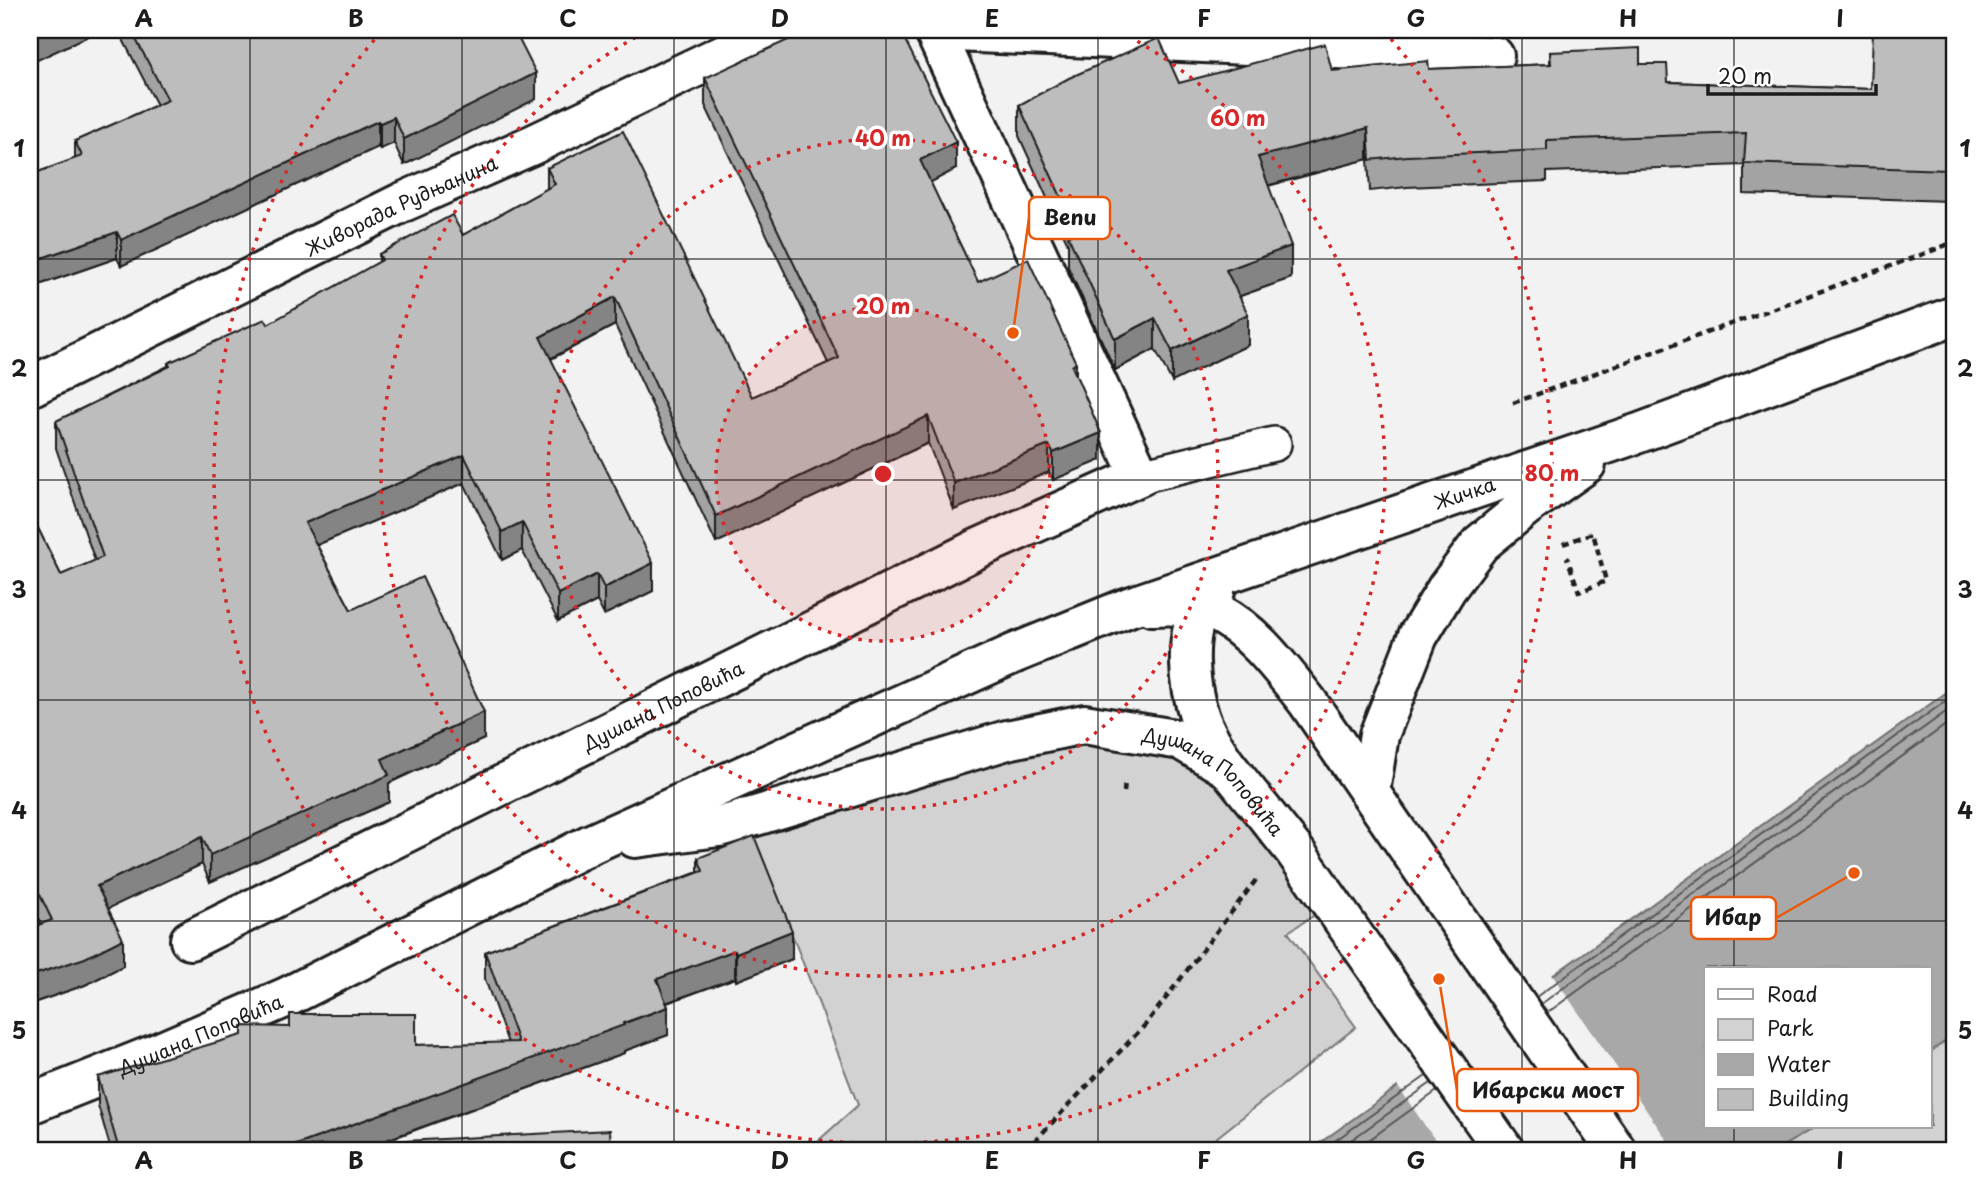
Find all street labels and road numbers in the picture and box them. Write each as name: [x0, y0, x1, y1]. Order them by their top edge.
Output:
street label: Живорада Рудњанина: [300, 148, 502, 263]
street label: Жичка: [1430, 469, 1499, 516]
street label: Душана Поповића: [577, 653, 748, 757]
street label: Душана Поповића: [1140, 720, 1291, 841]
street label: Душана Поповића: [113, 987, 287, 1082]

